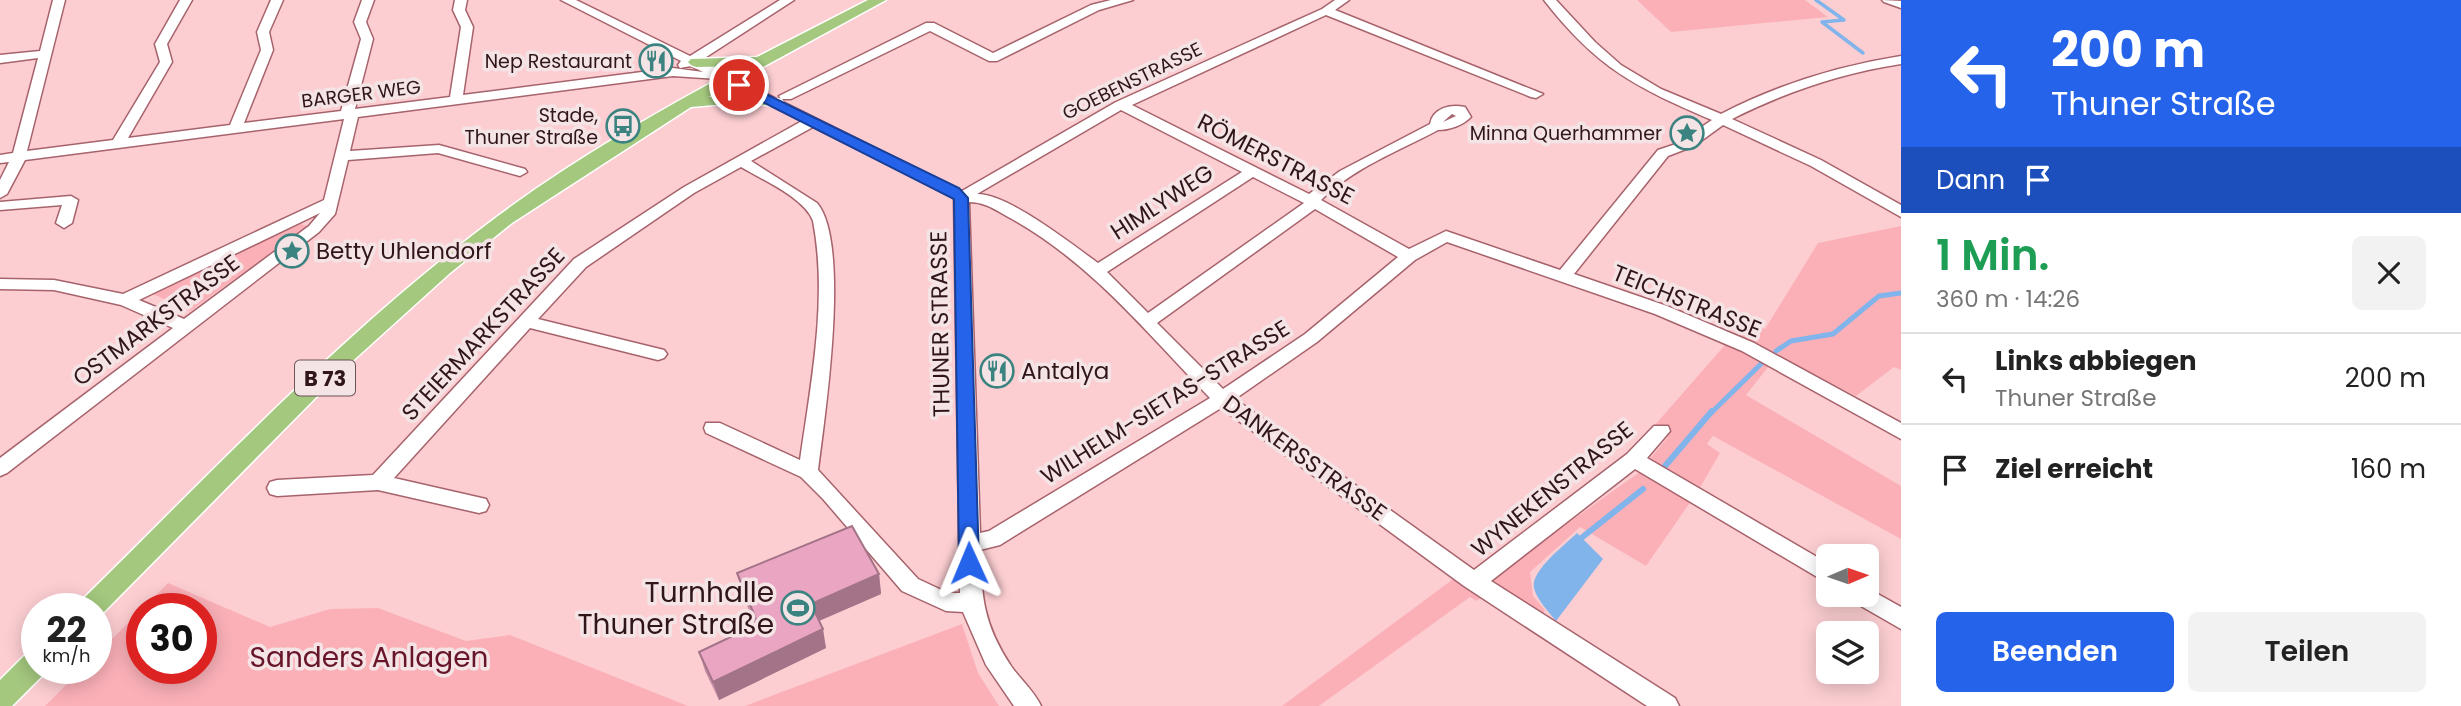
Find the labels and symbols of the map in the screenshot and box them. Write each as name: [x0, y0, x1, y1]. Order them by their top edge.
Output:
street label: GOEBENSTRASSE: [1058, 36, 1206, 126]
restaurant icon: Nep Restaurant: [637, 42, 675, 80]
place label: Nep Restaurant: [485, 48, 632, 75]
pin: [709, 55, 769, 115]
street label: BARGER WEG: [300, 73, 422, 115]
place label: Stade, Thuner Straße: [465, 102, 598, 151]
street label: RÖMERSTRASSE: [1192, 106, 1360, 212]
bus stop icon: Stade, Thuner Straße: [604, 107, 642, 145]
place icon: Minna Querhammer: [1668, 114, 1706, 152]
place label: Minna Querhammer: [1470, 120, 1662, 147]
street label: HIMLYWEG: [1104, 157, 1220, 247]
street label: THUNER STRASSE: [922, 231, 958, 417]
place icon: Betty Uhlendorf: [273, 232, 311, 270]
place label: Betty Uhlendorf: [316, 235, 492, 267]
street label: STEIERMARKSTRASSE: [394, 240, 572, 428]
street label: OSTMARKSTRASSE: [66, 247, 246, 393]
street label: TEICHSTRASSE: [1608, 257, 1766, 345]
street label: WILHELM-SIETAS-STRASSE: [1035, 312, 1295, 492]
restaurant icon: Antalya: [978, 352, 1016, 390]
place label: Antalya: [1021, 355, 1109, 387]
road number: B 73: [295, 360, 355, 396]
street label: DANKERSSTRASSE: [1217, 388, 1393, 528]
street label: WYNEKENSTRASSE: [1464, 414, 1640, 564]
position arrow: [932, 526, 1006, 600]
north arrow: [1816, 544, 1880, 607]
place label: Turnhalle Thuner Straße: [577, 573, 774, 644]
sports icon: Turnhalle Thuner Straße: [779, 589, 817, 627]
speed limit sign: 30: [126, 593, 217, 684]
park label: Sanders Anlagen: [250, 638, 488, 677]

